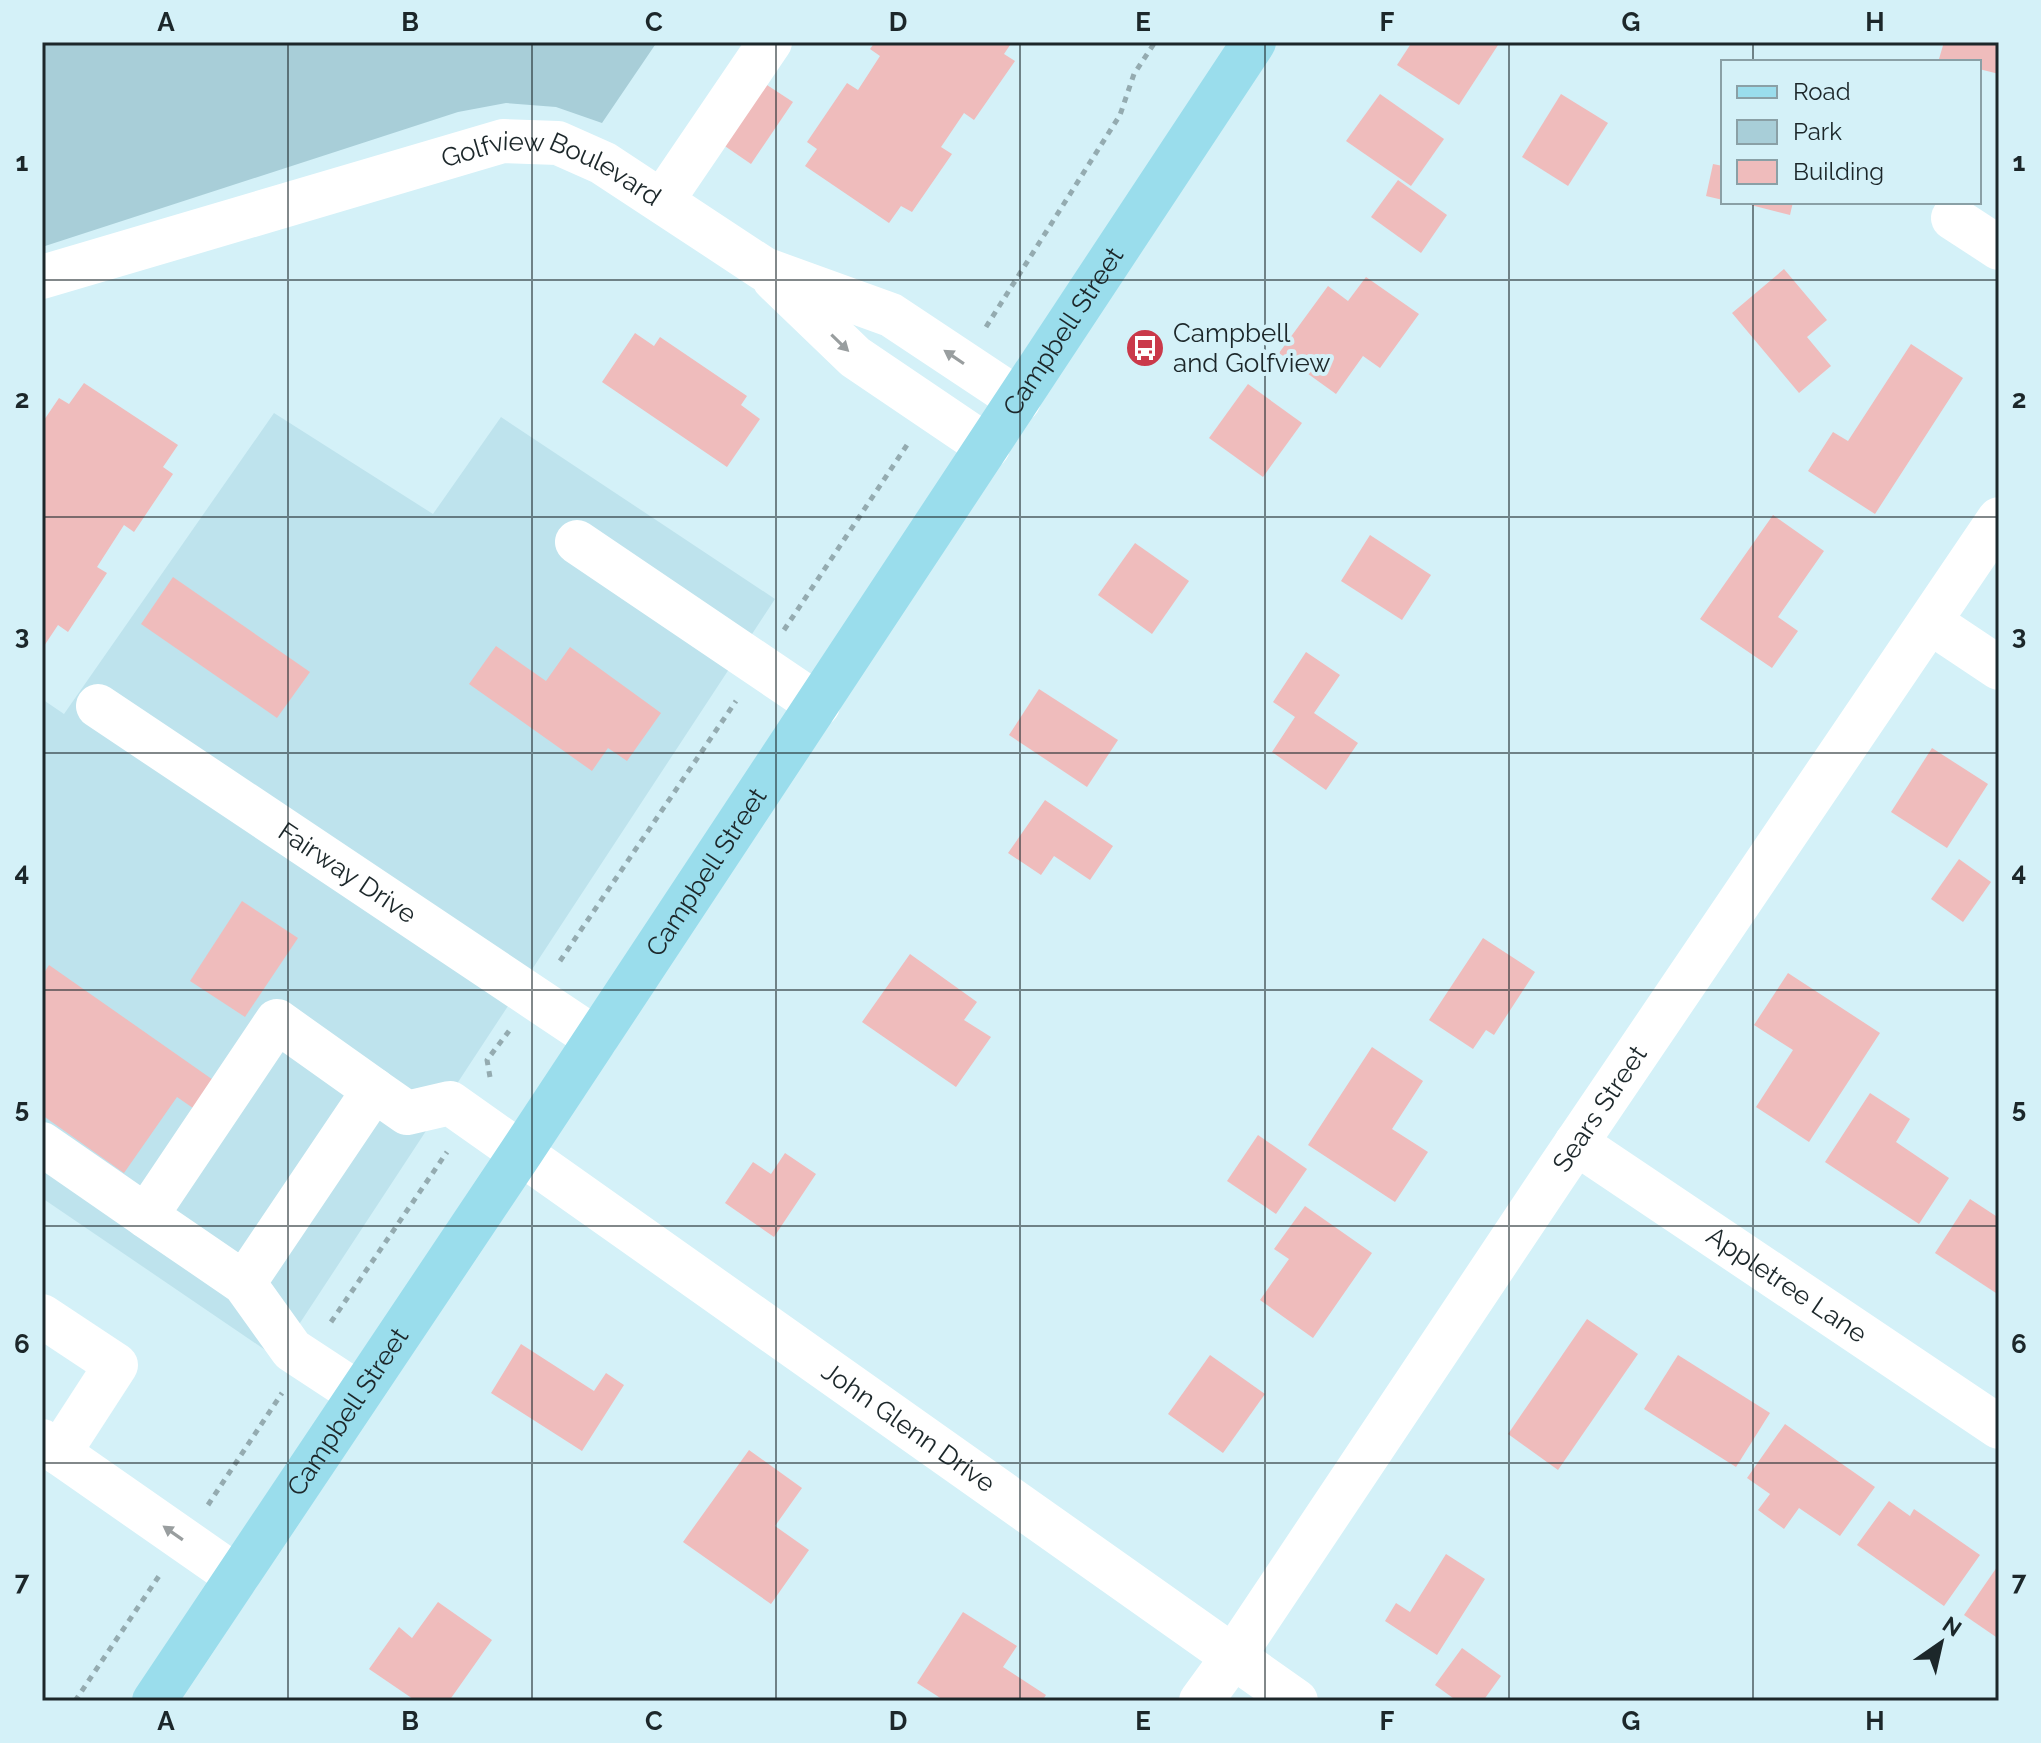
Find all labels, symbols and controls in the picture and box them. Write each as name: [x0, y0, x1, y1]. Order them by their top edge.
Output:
text: A: [157, 7, 175, 37]
text: B: [401, 7, 419, 37]
text: C: [645, 7, 663, 37]
text: D: [889, 7, 907, 37]
text: E: [1135, 7, 1151, 37]
text: F: [1380, 7, 1395, 37]
text: G: [1622, 7, 1640, 37]
text: H: [1865, 7, 1885, 37]
legend: [1721, 60, 1981, 204]
text: Road: [1793, 77, 1851, 106]
text: Park: [1793, 117, 1842, 146]
street label: Golfview Boulevard: [438, 126, 667, 212]
text: 1: [16, 147, 29, 177]
text: 1: [2013, 147, 2026, 177]
text: Building: [1793, 157, 1884, 186]
street label: Campbell Street: [997, 241, 1130, 421]
place label: Campbell and Golfview: [1173, 318, 1330, 378]
bus stop icon: Campbell and Golfview: [1124, 327, 1166, 369]
one-way arrow: [830, 333, 849, 351]
one-way arrow: [943, 350, 965, 364]
text: 2: [15, 384, 29, 414]
text: 2: [2012, 384, 2026, 414]
text: 3: [15, 620, 29, 650]
text: 3: [2012, 620, 2026, 650]
street label: Campbell Street: [640, 782, 773, 962]
street label: Fairway Drive: [273, 816, 422, 929]
text: 4: [15, 857, 29, 887]
text: 4: [2012, 857, 2026, 887]
street label: Sears Street: [1546, 1040, 1653, 1177]
text: 5: [15, 1093, 29, 1123]
text: 5: [2012, 1093, 2026, 1123]
street label: Appletree Lane: [1701, 1220, 1873, 1349]
street label: Campbell Street: [281, 1322, 414, 1501]
text: 6: [14, 1329, 30, 1359]
text: 6: [2011, 1329, 2027, 1359]
street label: John Glenn Drive: [816, 1356, 1001, 1499]
one-way arrow: [162, 1525, 184, 1541]
text: 7: [15, 1566, 30, 1596]
text: 7: [2012, 1566, 2027, 1596]
north arrow: [1901, 1603, 1981, 1683]
text: N: [1938, 1611, 1966, 1642]
text: A: [157, 1706, 175, 1736]
text: B: [401, 1706, 419, 1736]
text: C: [645, 1706, 663, 1736]
text: D: [889, 1706, 907, 1736]
text: E: [1135, 1706, 1151, 1736]
text: F: [1380, 1706, 1395, 1736]
text: G: [1622, 1706, 1640, 1736]
text: H: [1865, 1706, 1885, 1736]

